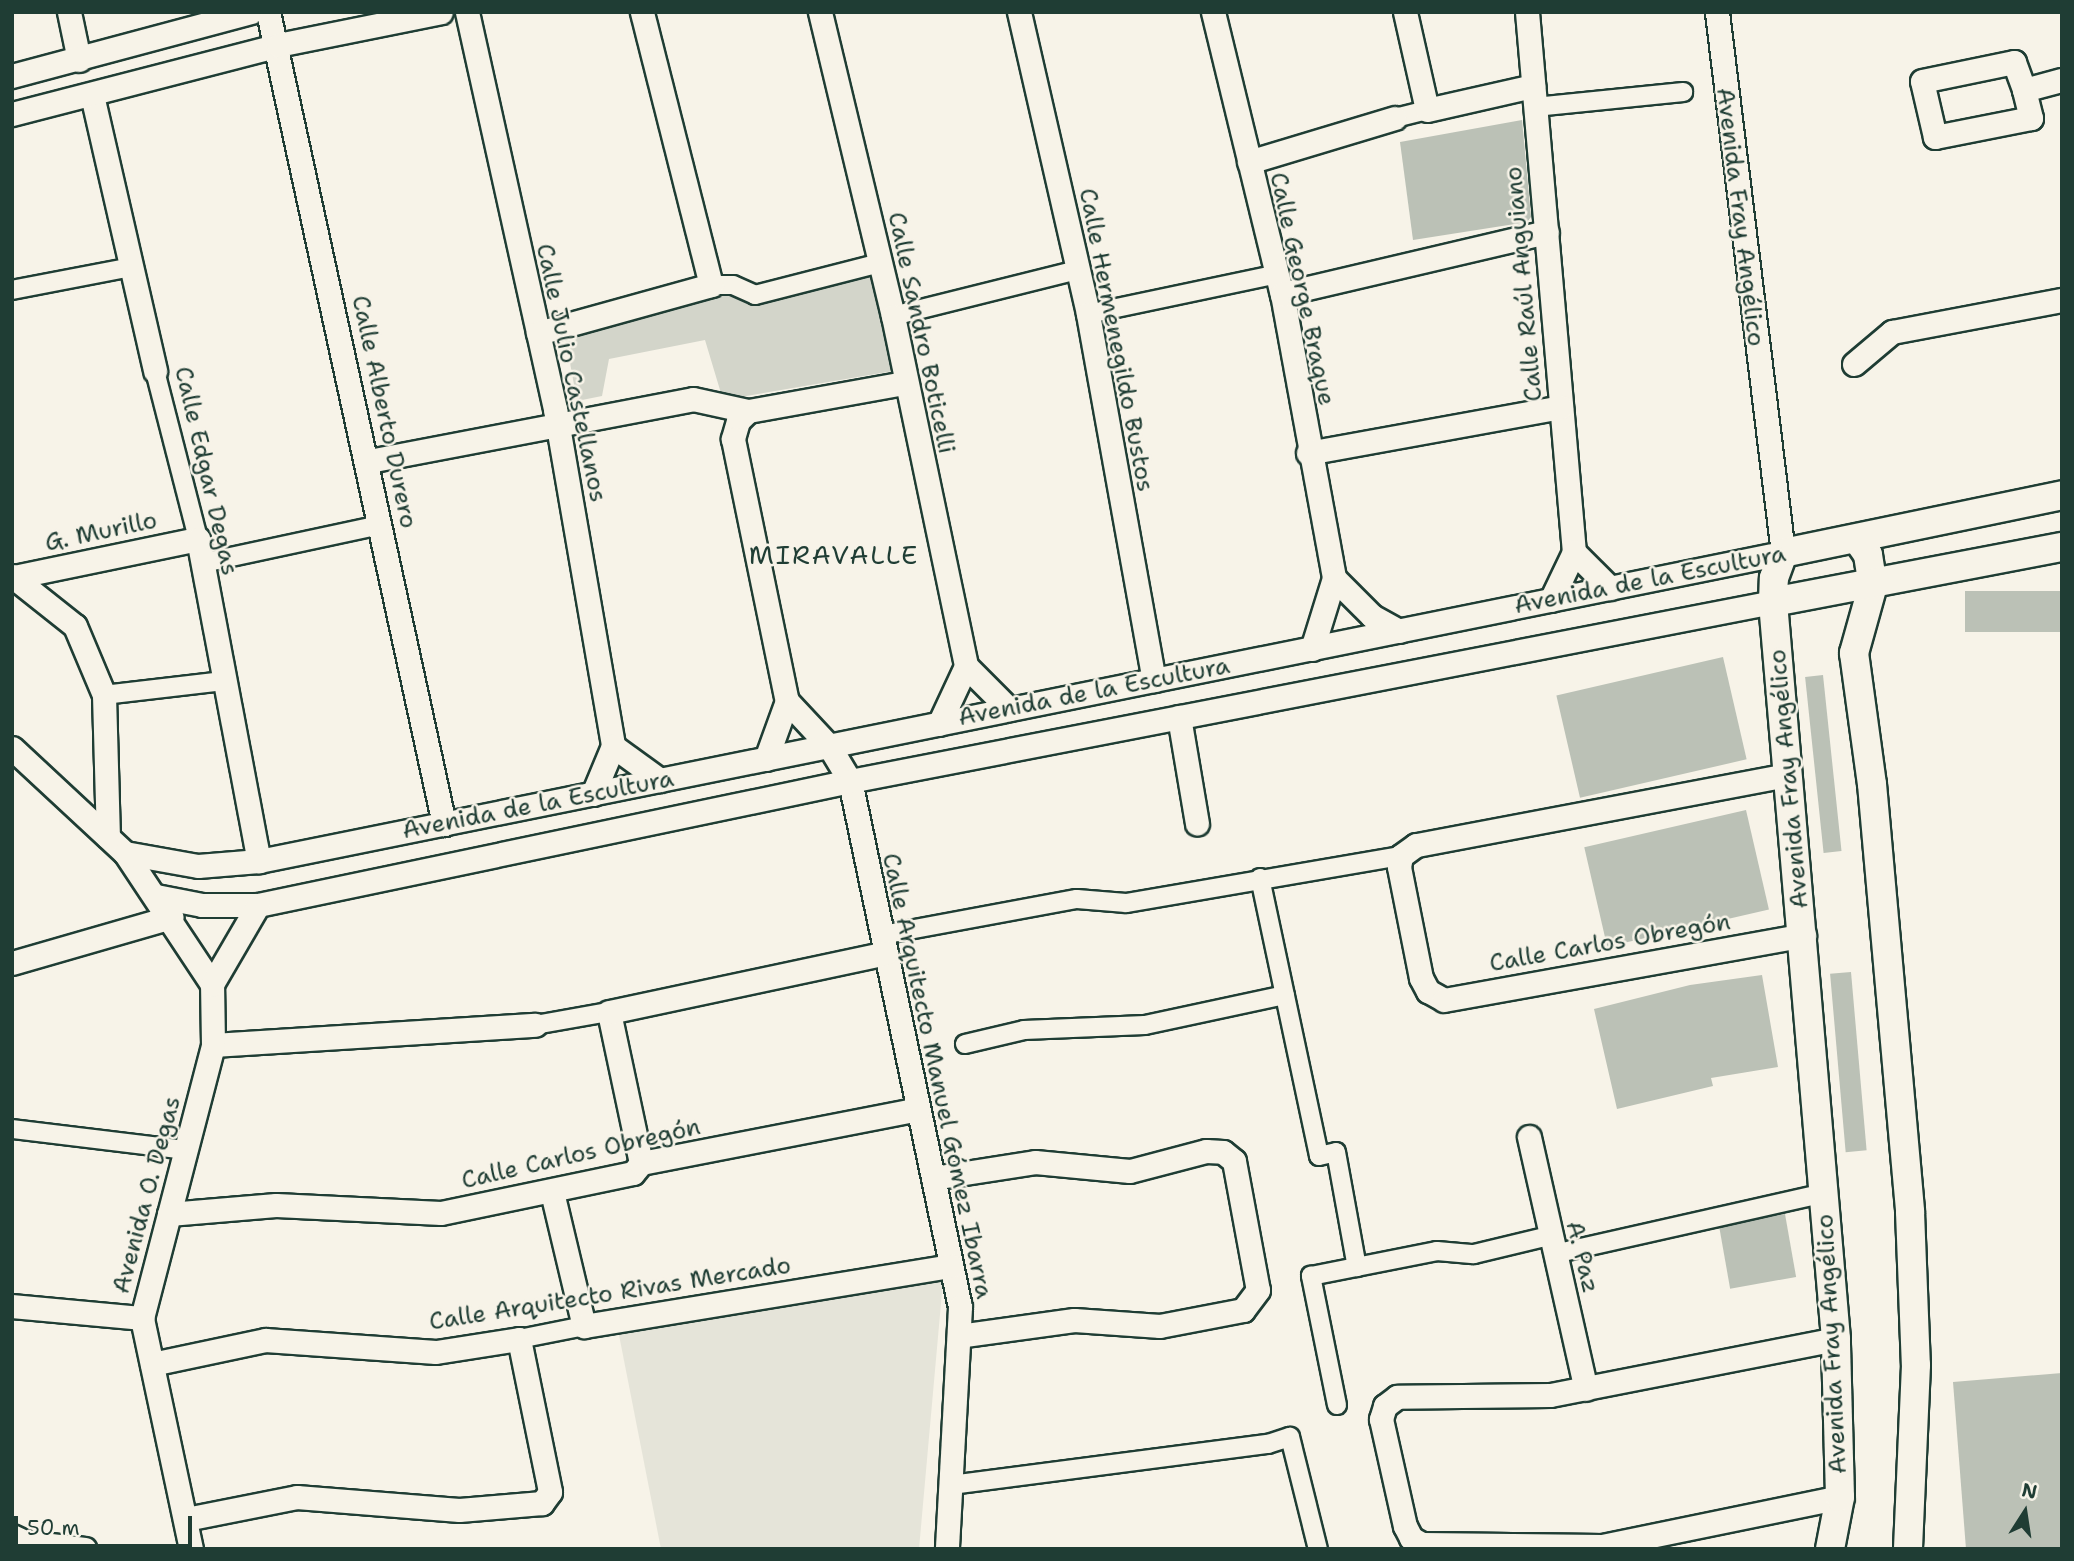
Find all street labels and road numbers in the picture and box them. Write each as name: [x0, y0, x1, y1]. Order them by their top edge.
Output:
street label: Avenida Fray Angélico: [1710, 86, 1770, 348]
street label: Calle Raúl Anguiano: [1499, 165, 1549, 403]
street label: Calle George Braque: [1263, 170, 1341, 408]
street label: Calle Hermenegildo Bustos: [1072, 186, 1160, 494]
street label: Calle Sandro Boticelli: [881, 209, 961, 457]
street label: Calle Julio Castellanos: [530, 241, 612, 505]
street label: Calle Alberto Durero: [345, 293, 423, 531]
street label: Calle Edgar Degas: [168, 364, 244, 578]
street label: G. Murillo: [42, 506, 160, 558]
street label: Avenida de la Escultura: [1512, 540, 1788, 620]
street label: Avenida Fray Angélico: [1763, 648, 1815, 910]
street label: Avenida de la Escultura: [956, 652, 1232, 732]
street label: Avenida de la Escultura: [400, 765, 676, 845]
street label: Calle Arquitecto Manuel Gómez Ibarra: [876, 851, 998, 1301]
street label: Calle Carlos Obregón: [1487, 908, 1733, 978]
street label: Avenida O. Degas: [107, 1093, 187, 1297]
street label: Calle Carlos Obregón: [459, 1112, 703, 1196]
street label: Avenida Fray Angélico: [1811, 1213, 1853, 1475]
street label: A. Paz: [1559, 1218, 1605, 1296]
street label: Calle Arquitecto Rivas Mercado: [427, 1251, 793, 1337]

